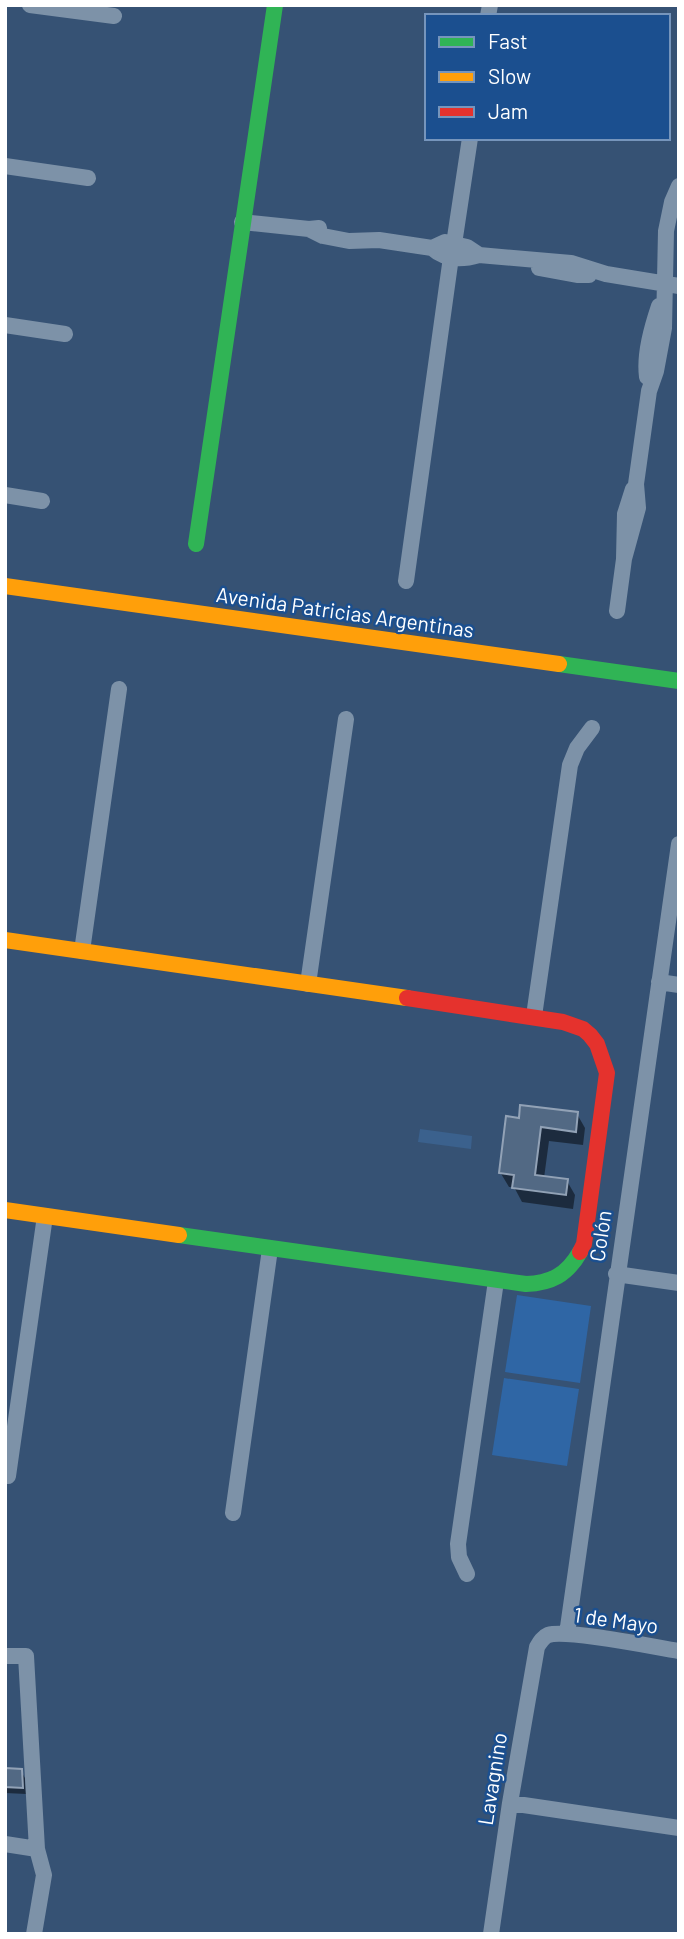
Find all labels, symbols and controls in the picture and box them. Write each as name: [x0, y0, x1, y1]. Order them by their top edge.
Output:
legend: [425, 14, 670, 140]
text: Fast: [488, 28, 528, 53]
text: Slow: [488, 63, 531, 88]
text: Jam: [488, 98, 528, 123]
street label: Avenida Patricias Argentinas: [215, 581, 476, 642]
street label: Colón: [584, 1209, 615, 1263]
street label: 1 de Mayo: [572, 1601, 660, 1638]
street label: Lavagnino: [472, 1731, 511, 1827]

